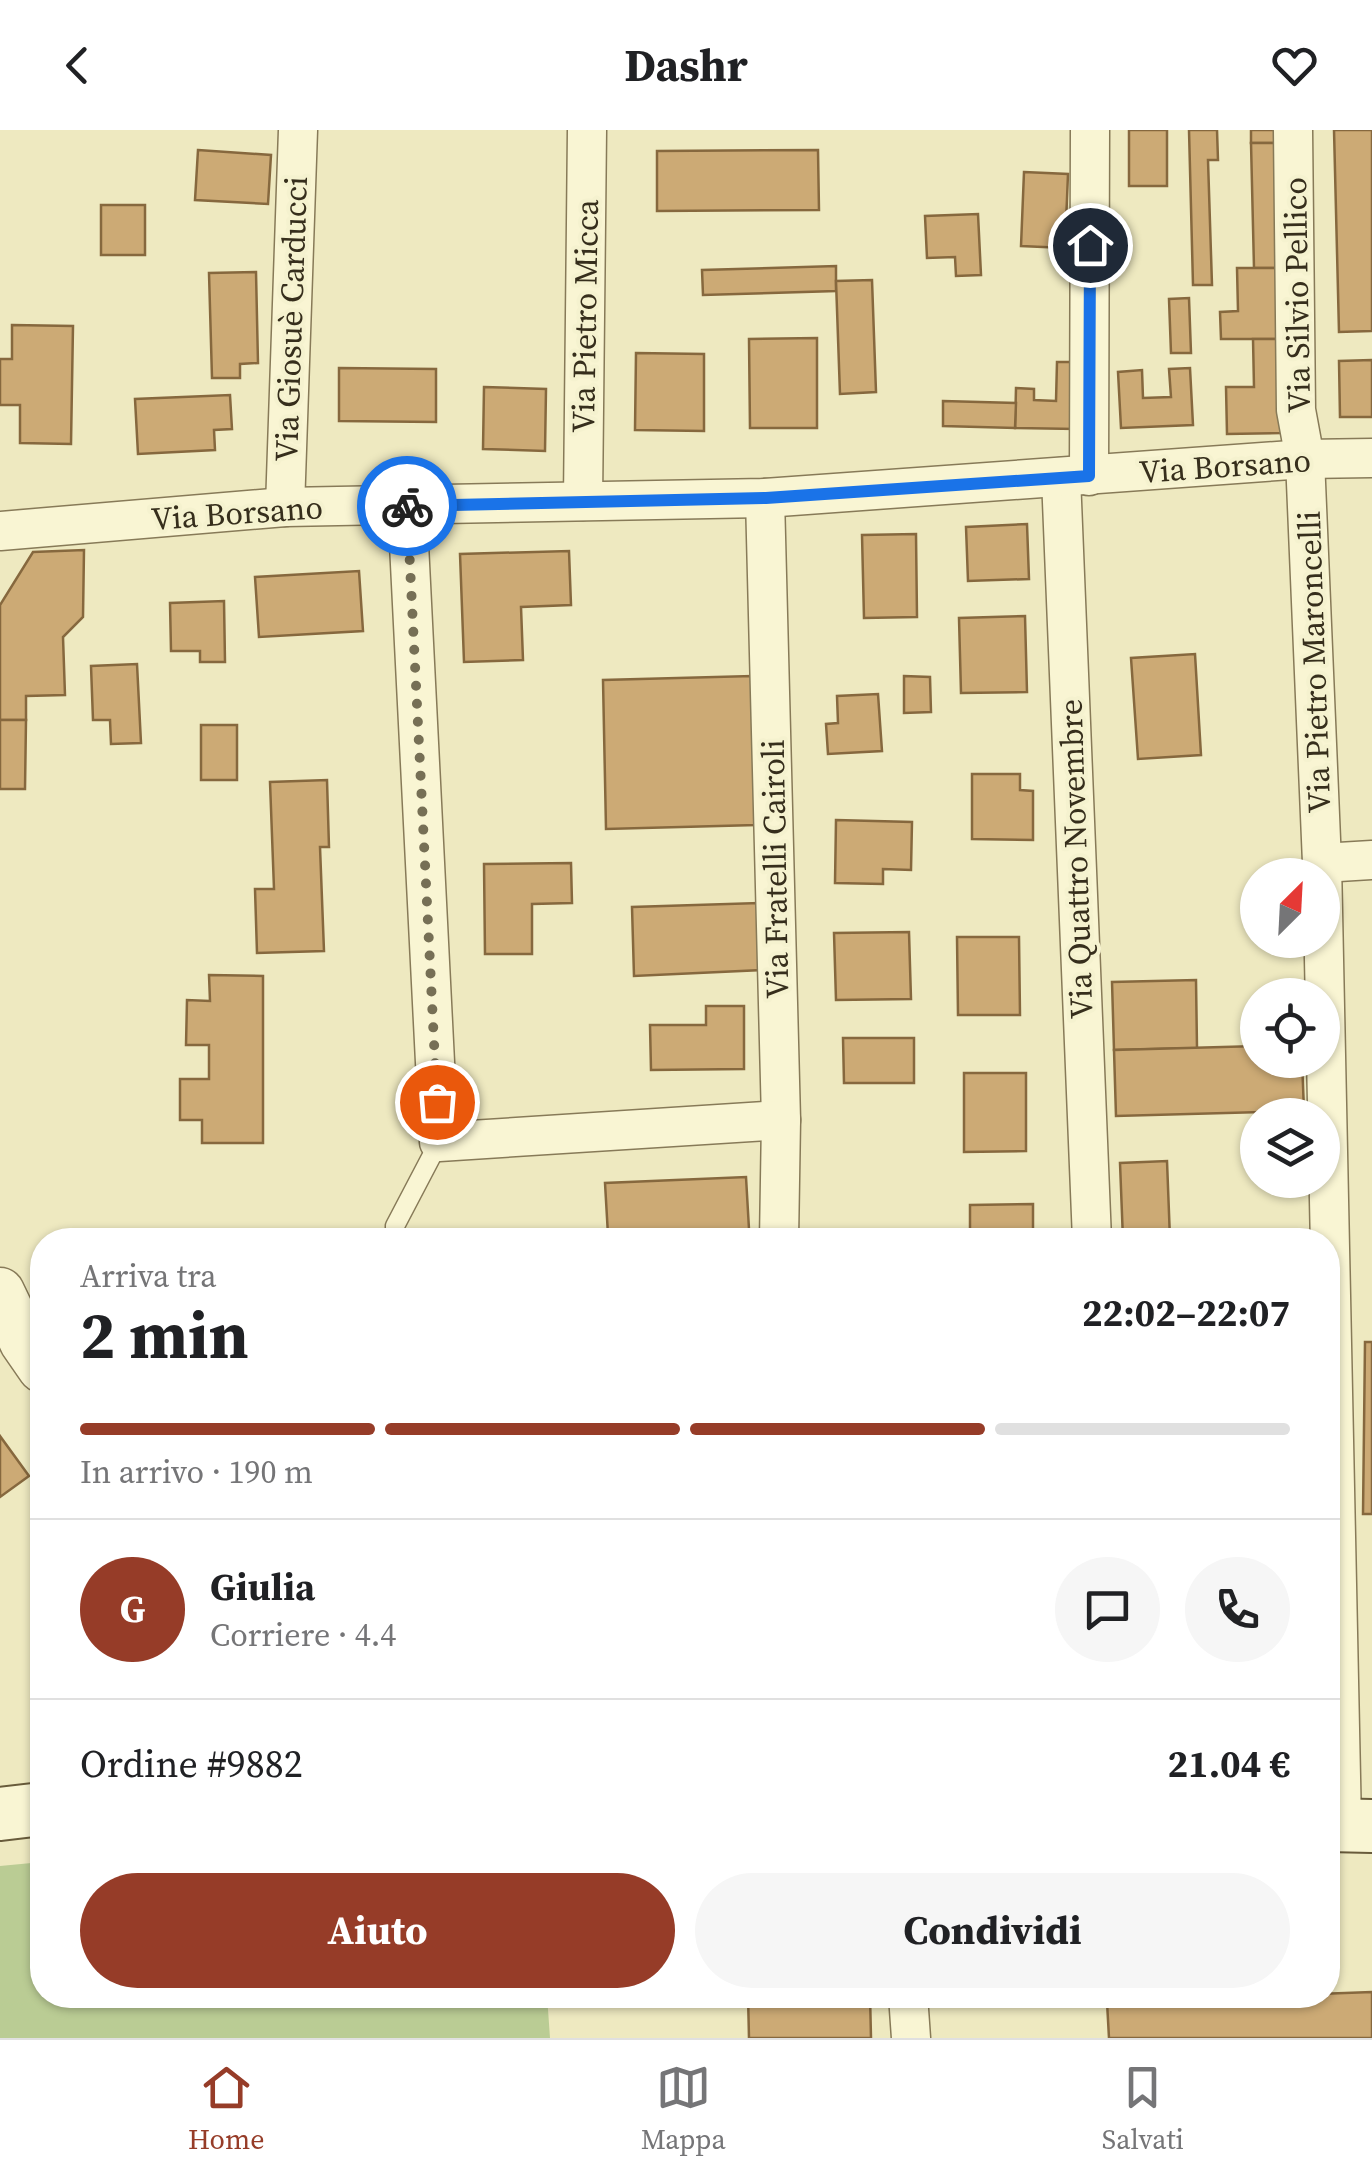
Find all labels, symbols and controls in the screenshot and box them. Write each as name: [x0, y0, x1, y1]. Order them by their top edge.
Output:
text: Dashr: [624, 34, 748, 96]
icon: back: [50, 38, 105, 93]
icon: heart: [1267, 38, 1322, 93]
street label: Via Giosuè Carducci: [264, 176, 318, 462]
street label: Via Silvio Pellico: [1273, 177, 1321, 413]
street label: Via Pietro Micca: [561, 198, 609, 433]
pin: [1048, 203, 1133, 288]
icon: home: [1063, 218, 1118, 273]
street label: Via Borsano: [1138, 438, 1312, 494]
courier: [357, 456, 457, 556]
icon: bike: [380, 479, 435, 534]
street label: Via Borsano: [150, 485, 324, 541]
street label: Via Pietro Maroncelli: [1287, 510, 1341, 814]
street label: Via Quattro Novembre: [1048, 698, 1104, 1020]
street label: Via Fratelli Cairoli: [751, 739, 799, 999]
north arrow: [1240, 858, 1340, 958]
map controls: [1240, 858, 1340, 1198]
button: locate: [1240, 978, 1340, 1078]
pin: [395, 1060, 480, 1145]
icon: bag: [410, 1075, 465, 1130]
button: layers: [1240, 1098, 1340, 1198]
text: Arriva tra: [80, 1254, 217, 1298]
text: 22:02–22:07: [1082, 1287, 1290, 1339]
text: 2 min: [80, 1291, 249, 1380]
text: In arrivo · 190 m: [80, 1450, 313, 1494]
button: chat: [1055, 1557, 1160, 1662]
button: phone: [1185, 1557, 1290, 1662]
text: Giulia: [210, 1561, 315, 1613]
text: G: [120, 1583, 145, 1635]
text: Corriere · 4.4: [210, 1613, 396, 1657]
text: Ordine #9882: [80, 1738, 303, 1790]
text: 21.04 €: [1167, 1738, 1290, 1790]
button: Aiuto: [80, 1873, 675, 1988]
button: Condividi: [695, 1873, 1290, 1988]
tab: Home: [188, 2060, 264, 2158]
tab: Mappa: [641, 2060, 726, 2158]
tab: Salvati: [1102, 2060, 1184, 2158]

